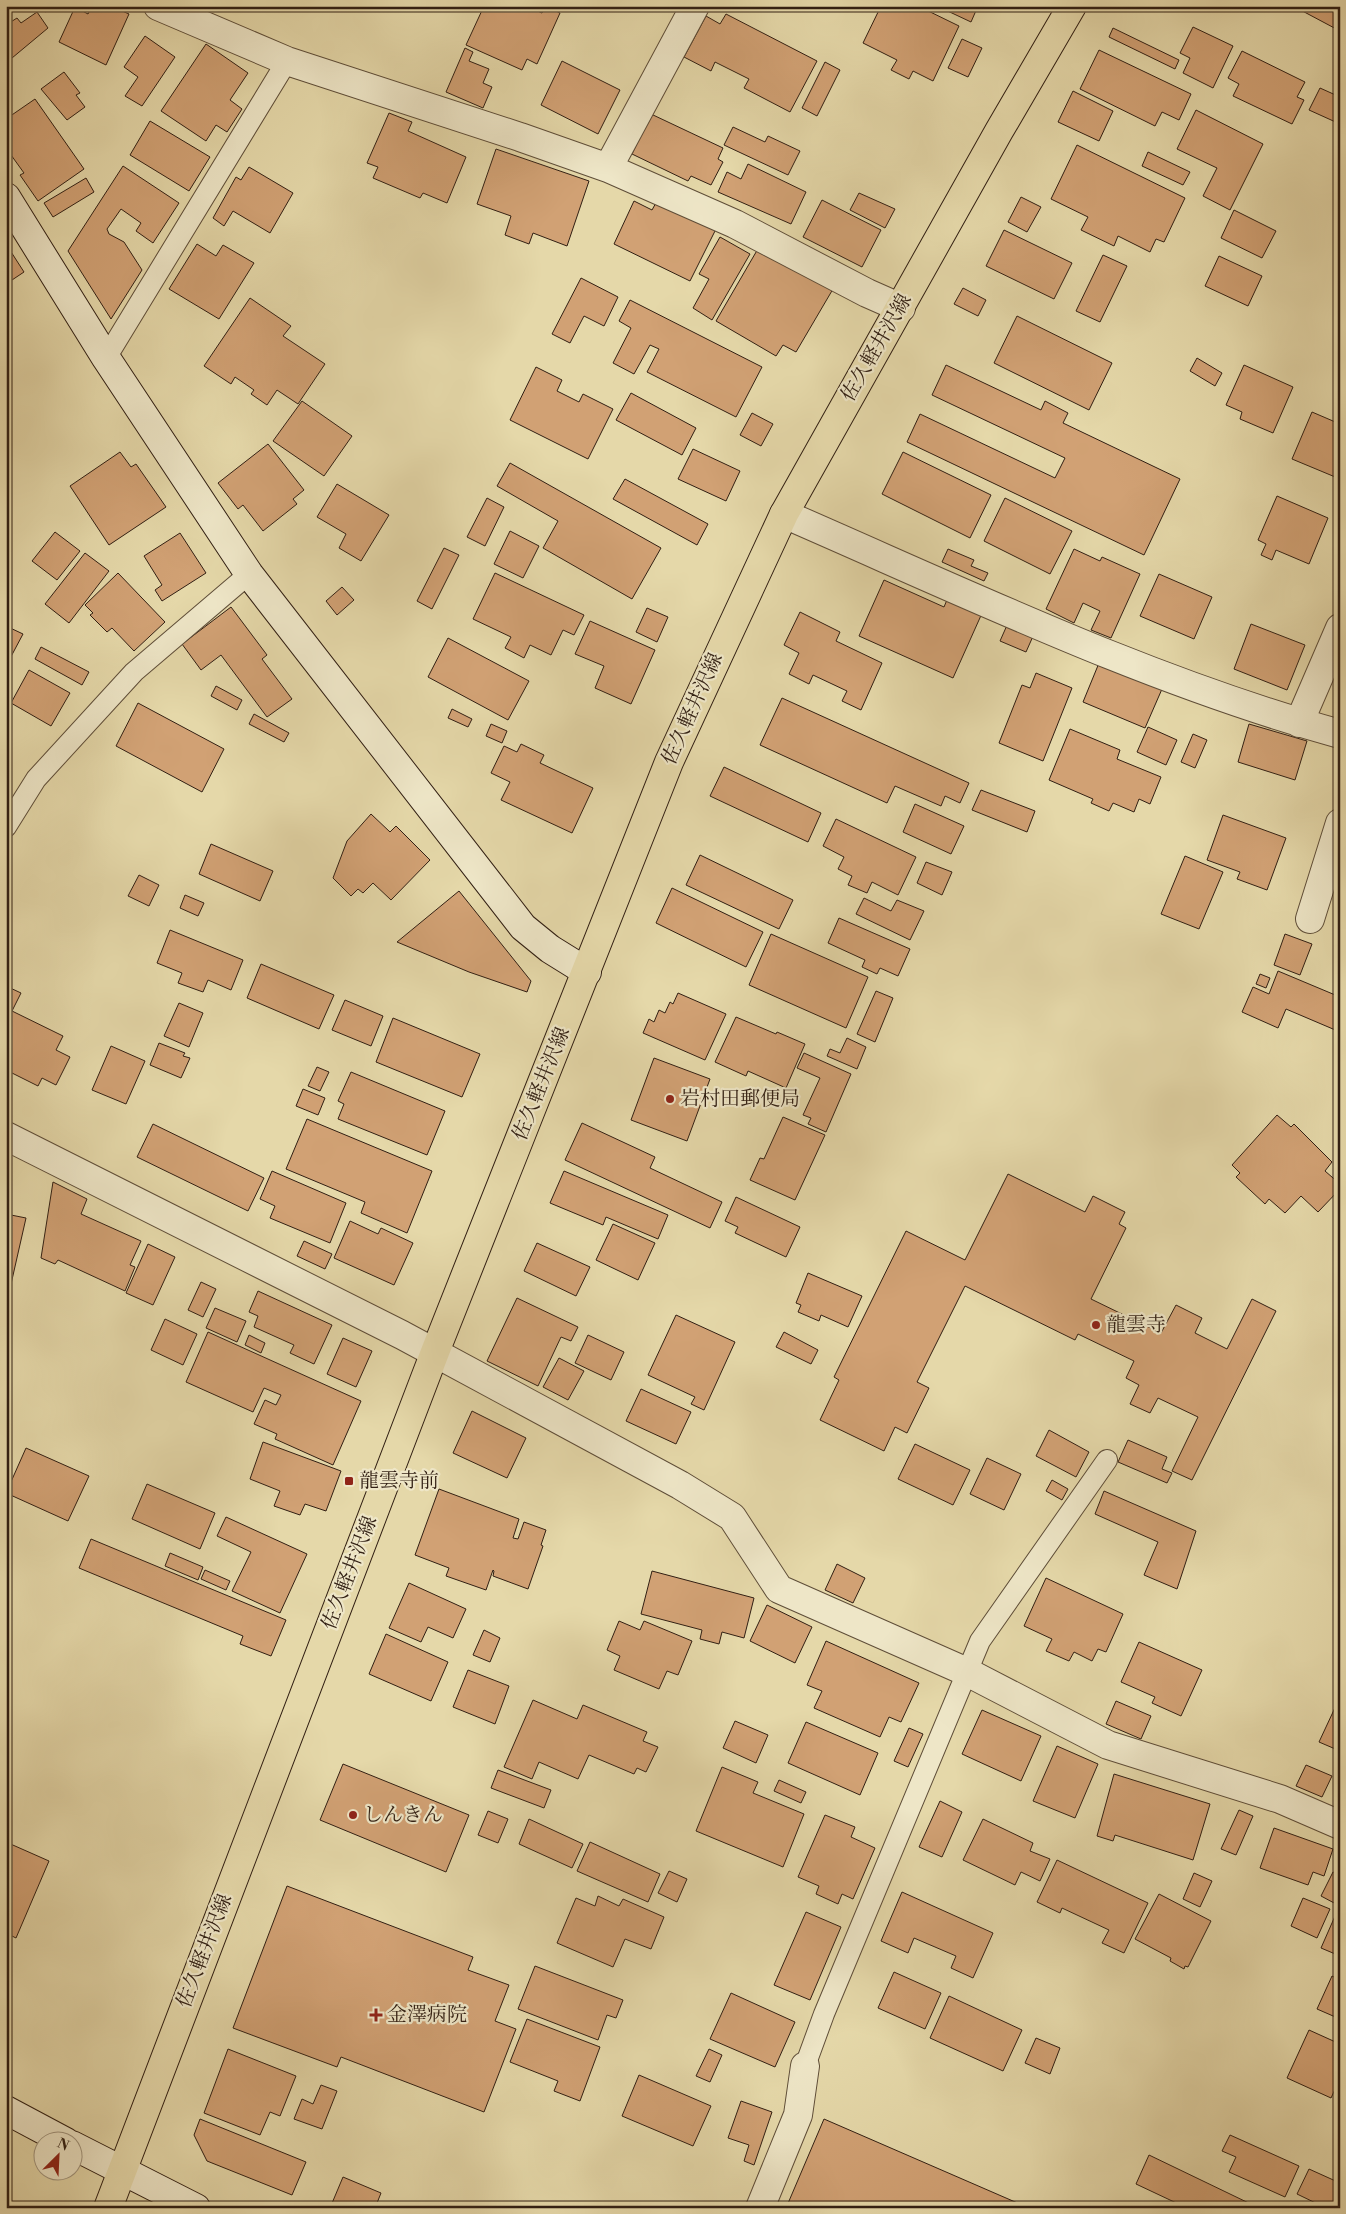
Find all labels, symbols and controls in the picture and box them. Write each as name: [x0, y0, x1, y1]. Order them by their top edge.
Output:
street label: 佐久軽井沢線: [836, 290, 918, 406]
street label: 佐久軽井沢線: [657, 649, 729, 769]
street label: 佐久軽井沢線: [508, 1024, 576, 1144]
place label: 岩村田郵便局: [680, 1087, 800, 1112]
marker: 岩村田郵便局: [664, 1093, 676, 1105]
place label: 龍雲寺: [1106, 1313, 1166, 1338]
marker: 龍雲寺: [1090, 1319, 1102, 1331]
place label: 龍雲寺前: [359, 1469, 439, 1494]
marker: 龍雲寺前: [343, 1475, 355, 1487]
street label: 佐久軽井沢線: [317, 1513, 383, 1633]
place label: しんきん: [363, 1803, 443, 1828]
marker: しんきん: [347, 1809, 359, 1821]
street label: 佐久軽井沢線: [172, 1891, 238, 2011]
place label: 金澤病院: [387, 2003, 467, 2028]
marker: 金澤病院: [369, 2008, 383, 2022]
north arrow: [32, 2132, 82, 2182]
text: N: [54, 2135, 72, 2156]

